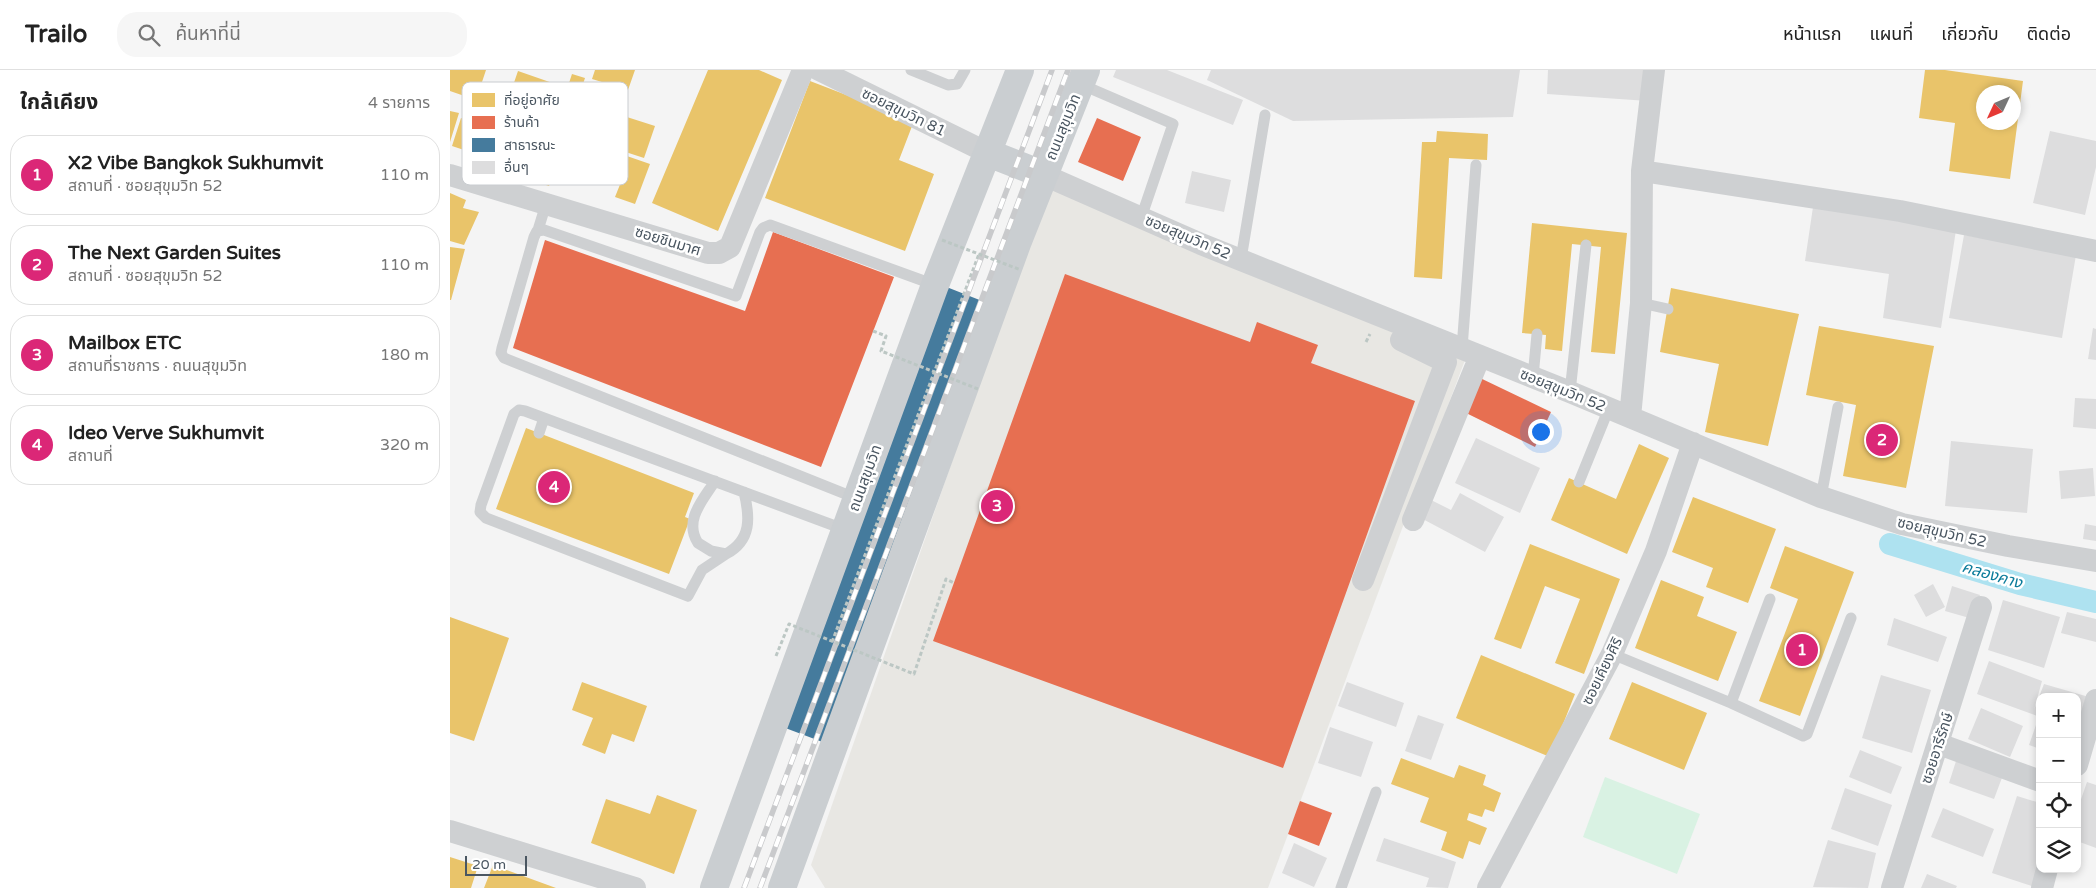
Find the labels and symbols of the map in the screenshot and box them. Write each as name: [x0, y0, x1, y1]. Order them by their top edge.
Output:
legend: [462, 82, 628, 185]
street label: ซอยสุขุมวิท 81: [859, 84, 949, 140]
north arrow: [1976, 85, 2021, 130]
text: ที่อยู่อาศัย: [504, 90, 560, 109]
street label: ถนนสุขุมวิท: [1042, 91, 1084, 163]
text: ร้านค้า: [504, 114, 539, 131]
text: สาธารณะ: [504, 137, 556, 154]
text: อื่นๆ: [504, 157, 529, 176]
street label: ซอยสุขุมวิท 52: [1143, 211, 1233, 263]
street label: ซอยชินมาศ: [633, 222, 703, 260]
street label: ซอยสุขุมวิท 52: [1517, 365, 1609, 415]
your location: [1528, 419, 1554, 445]
pin: 2: [1866, 421, 1898, 459]
street label: ถนนสุขุมวิท: [845, 442, 885, 514]
pin: 4: [538, 468, 570, 506]
pin: 3: [981, 487, 1013, 525]
street label: ซอยสุขุมวิท 52: [1896, 513, 1988, 551]
water label: คลองคาง: [1960, 557, 2026, 593]
pin: 1: [1786, 631, 1818, 669]
street label: ซอยเคียงศิริ: [1578, 634, 1626, 708]
street label: ซอยอารีรักษ์: [1917, 710, 1957, 786]
scale bar: [465, 853, 528, 876]

